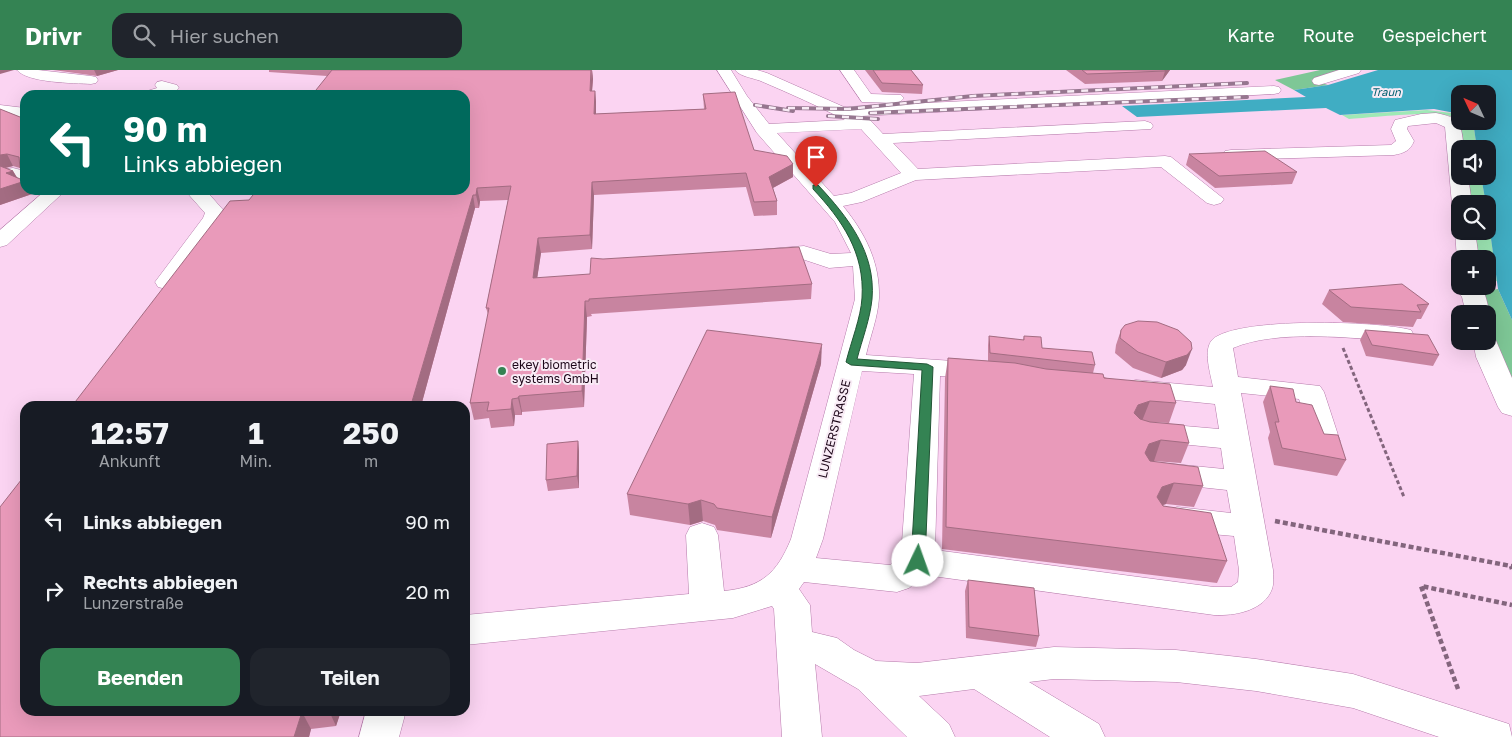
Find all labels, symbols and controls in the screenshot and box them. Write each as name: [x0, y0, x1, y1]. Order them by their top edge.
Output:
search box: [112, 13, 462, 58]
text: Drivr: [25, 21, 82, 50]
icon: search: [130, 21, 158, 49]
text: Hier suchen: [170, 24, 279, 47]
text: Karte: [1227, 24, 1275, 46]
text: Route: [1303, 24, 1354, 46]
text: Gespeichert: [1382, 24, 1487, 46]
water label: Traun: [1371, 85, 1402, 98]
north arrow: [1451, 85, 1496, 130]
map controls: [1451, 85, 1496, 350]
text: 90 m: [123, 108, 207, 150]
icon: left: [40, 110, 105, 175]
pin: [795, 136, 837, 187]
button: sound: [1451, 140, 1496, 185]
icon: arrive: [802, 143, 830, 171]
text: Links abbiegen: [123, 150, 283, 177]
button: search: [1451, 195, 1496, 240]
button: +: [1451, 250, 1496, 295]
button: −: [1451, 305, 1496, 350]
place label: ekey biometric systems GmbH: [512, 357, 599, 386]
marker: ekey biometric systems GmbH: [496, 365, 508, 377]
street label: LUNZERSTRASSE: [815, 378, 853, 480]
text: 12:57: [91, 415, 169, 451]
text: 1: [248, 415, 264, 451]
text: 250: [343, 415, 399, 451]
text: Ankunft: [99, 451, 161, 471]
text: Min.: [240, 451, 272, 471]
text: m: [364, 451, 378, 471]
icon: left: [40, 507, 68, 535]
text: Links abbiegen: [83, 510, 222, 533]
text: 90 m: [405, 510, 450, 533]
position arrow: [891, 534, 943, 586]
text: Rechts abbiegen: [83, 570, 238, 593]
icon: right: [40, 577, 68, 605]
text: 20 m: [406, 580, 450, 603]
text: Lunzerstraße: [83, 593, 184, 613]
button: Beenden: [40, 648, 240, 706]
button: Teilen: [250, 648, 450, 706]

